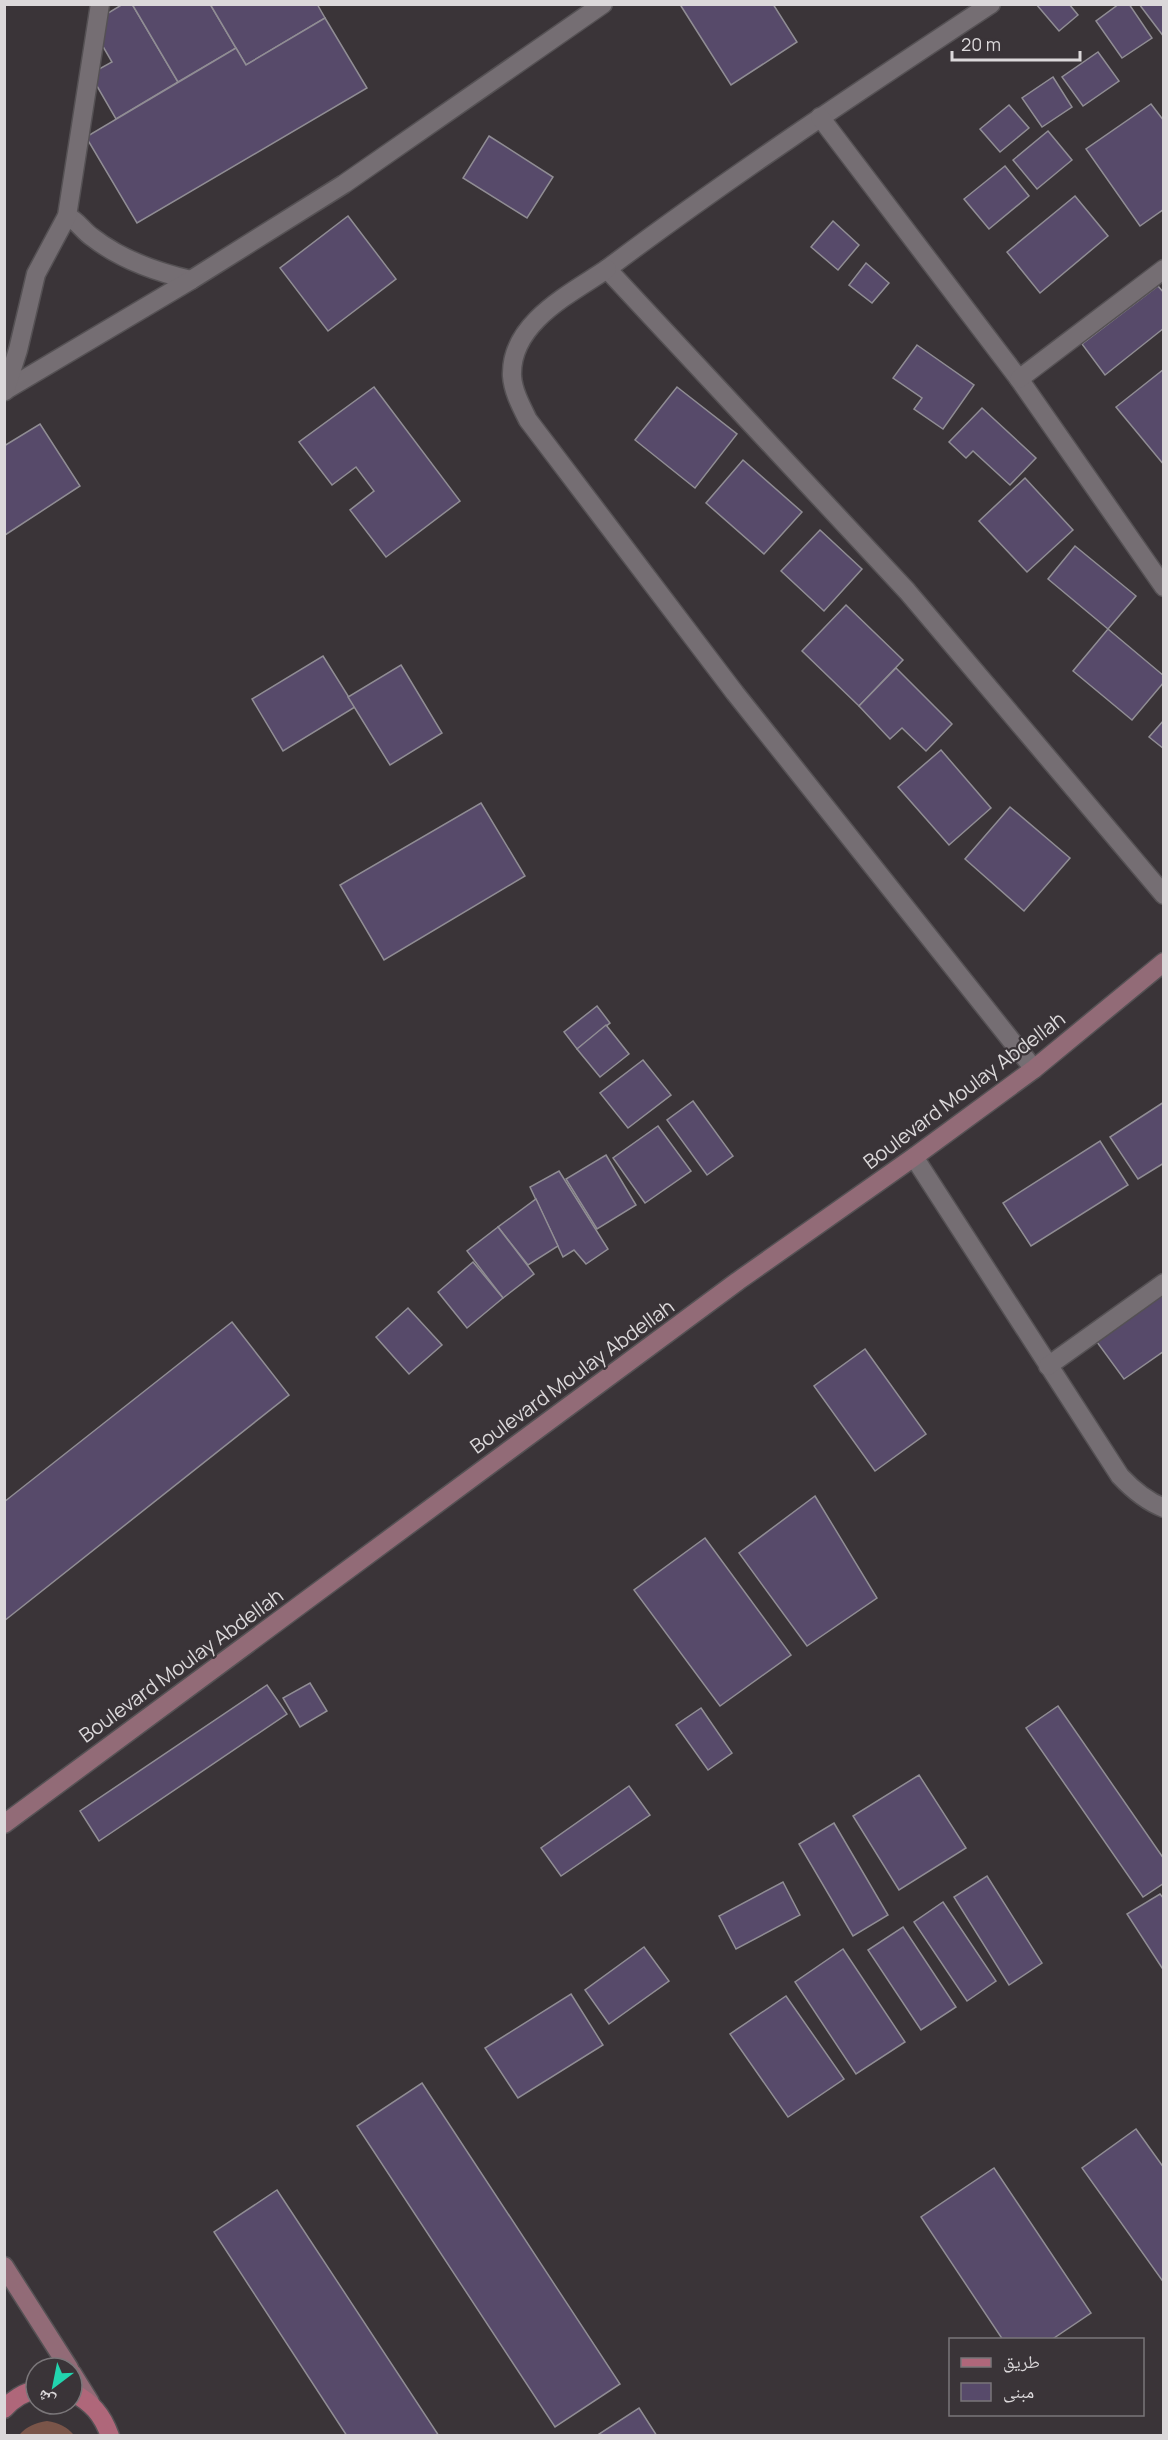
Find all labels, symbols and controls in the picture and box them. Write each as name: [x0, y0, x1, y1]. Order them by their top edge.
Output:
scale bar: [952, 24, 1080, 62]
text: 20 m: [961, 32, 1001, 56]
street label: Boulevard Moulay Abdellah: [858, 1005, 1070, 1175]
street label: Boulevard Moulay Abdellah: [465, 1293, 679, 1459]
street label: Boulevard Moulay Abdellah: [74, 1582, 288, 1748]
legend: [949, 2338, 1144, 2416]
text: طريق: [1003, 2349, 1040, 2373]
north arrow: [24, 2356, 84, 2416]
text: مبنى: [1003, 2379, 1034, 2403]
text: ش: [33, 2385, 59, 2413]

